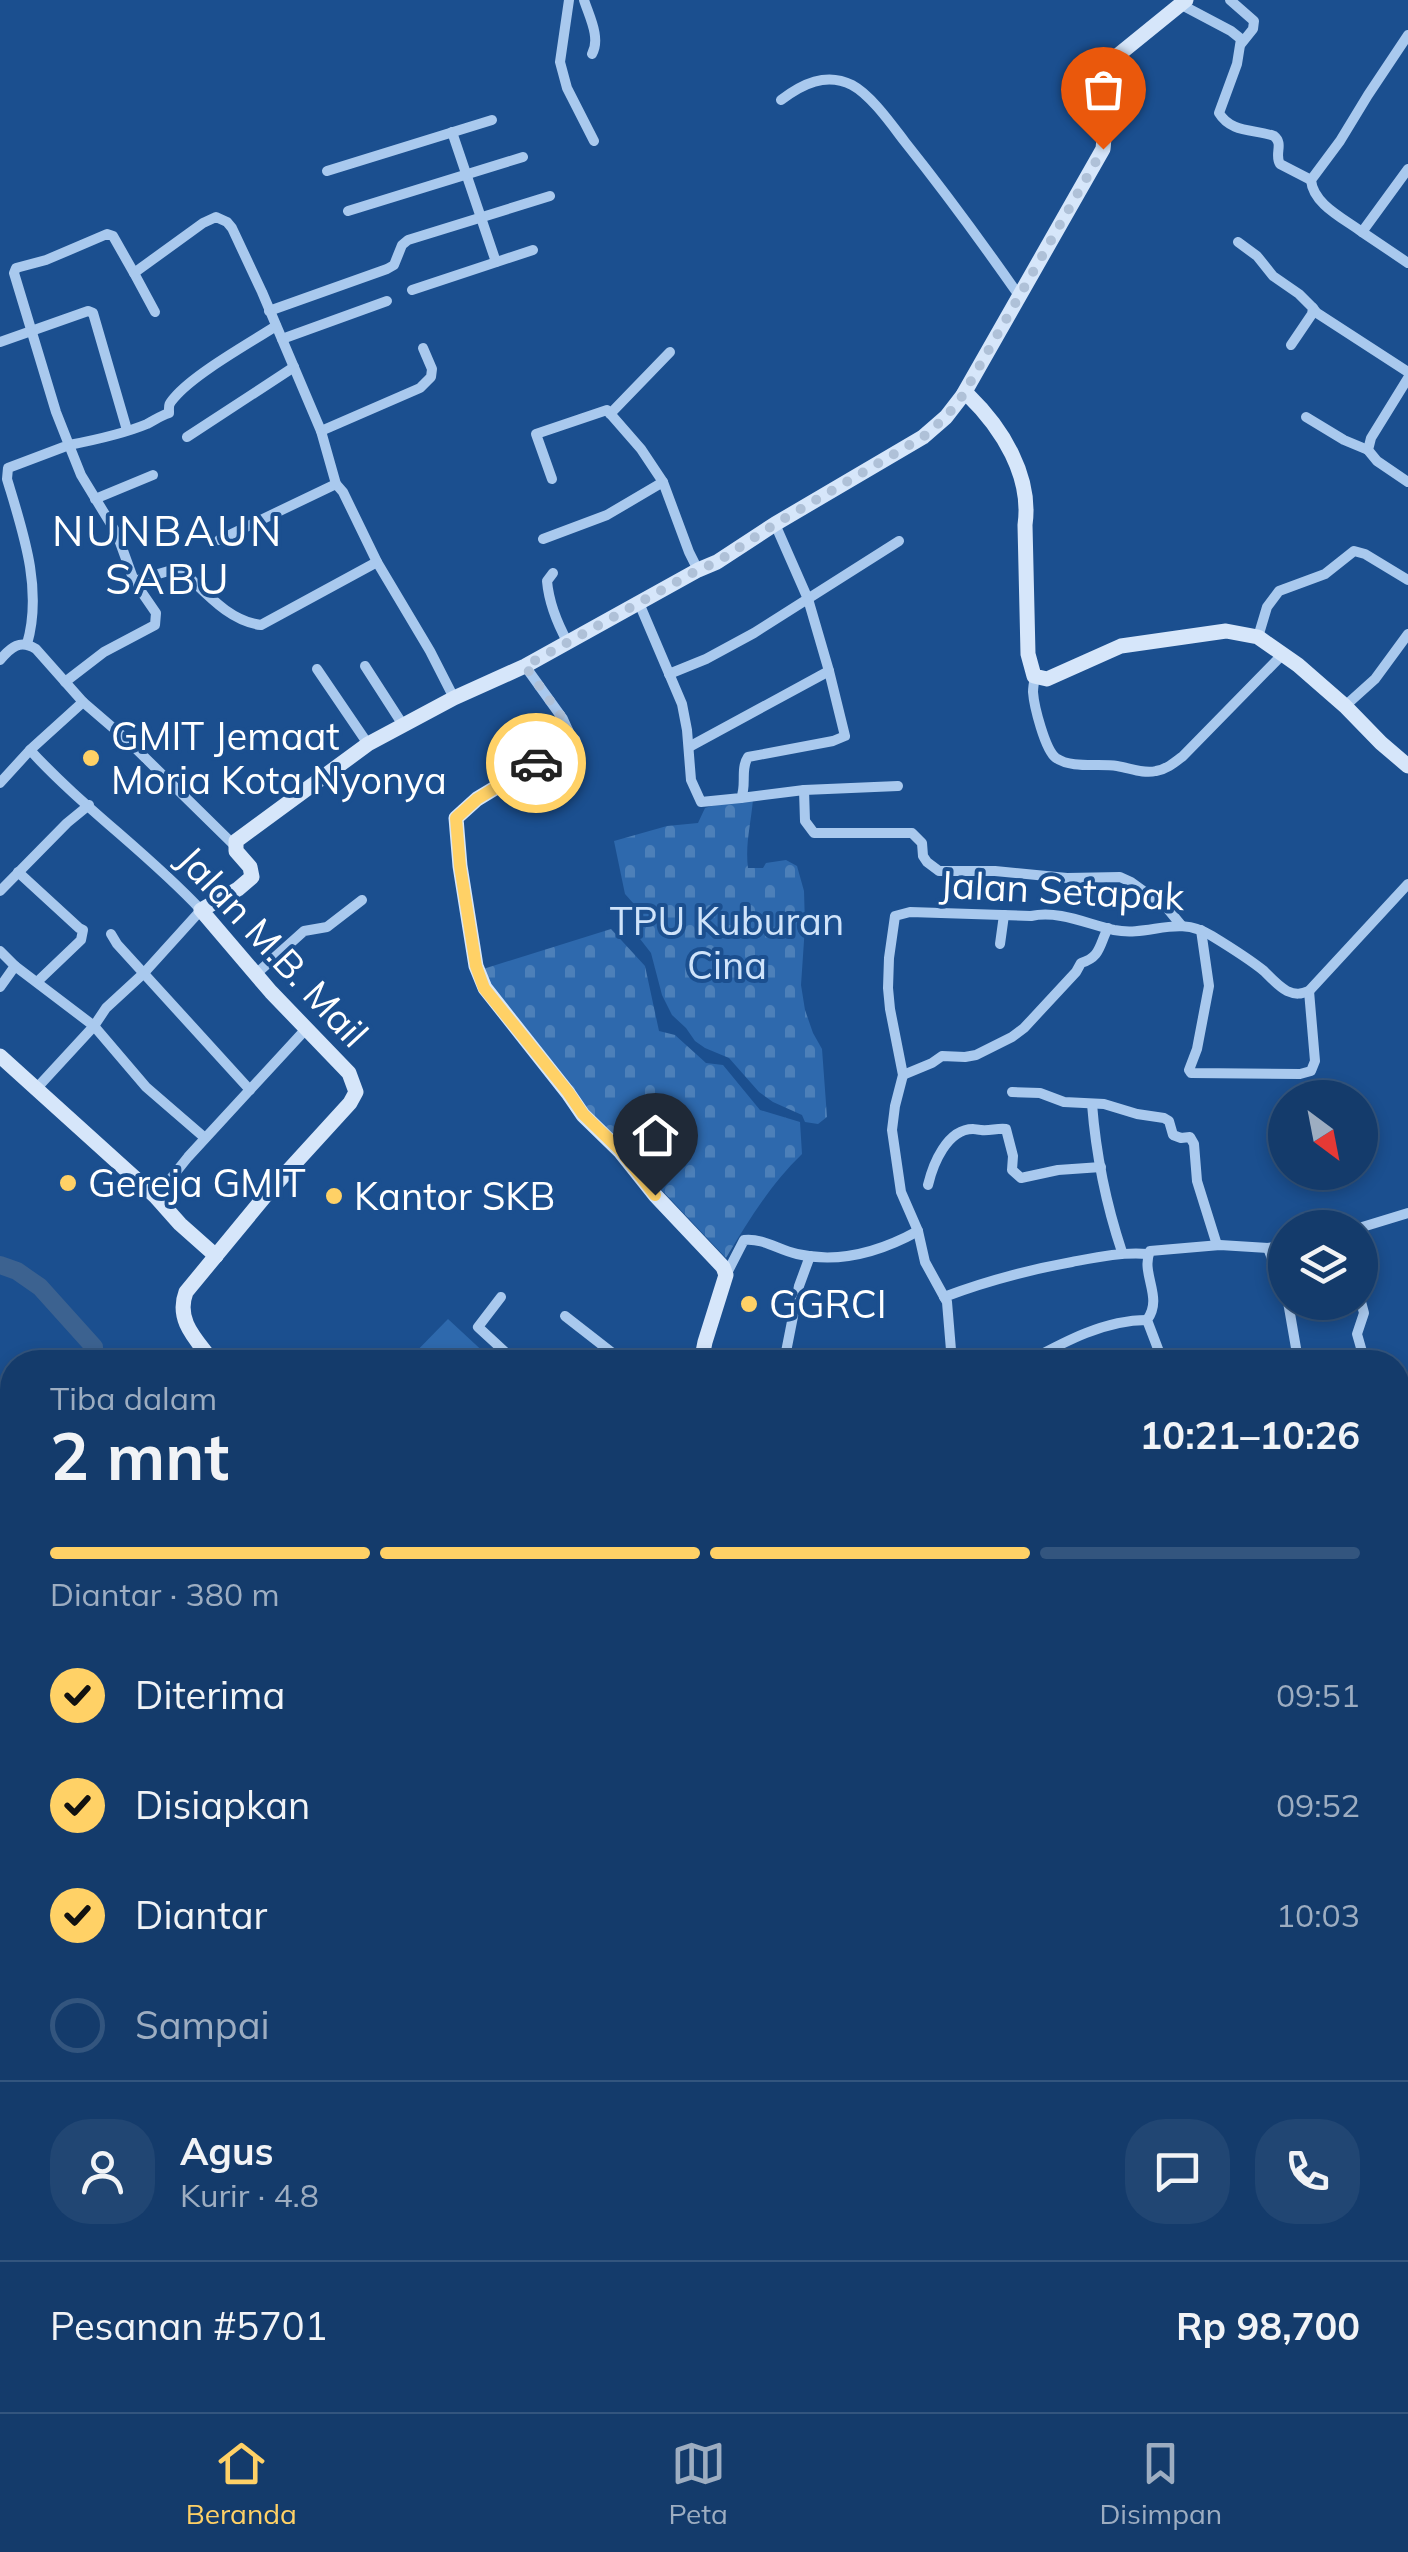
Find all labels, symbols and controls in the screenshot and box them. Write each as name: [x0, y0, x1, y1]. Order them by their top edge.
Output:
pin: [1061, 47, 1146, 150]
icon: bag: [1076, 62, 1131, 117]
district label: NUNBAUN SABU: [52, 504, 284, 605]
place label: GMIT Jemaat Moria Kota Nyonya: [111, 712, 447, 804]
courier: [486, 713, 586, 813]
icon: car: [509, 736, 564, 791]
marker: GMIT Jemaat Moria Kota Nyonya: [80, 747, 102, 769]
street label: Jalan M.B. Mail: [167, 835, 379, 1057]
street label: Jalan Setapak: [938, 860, 1186, 920]
park label: TPU Kuburan Cina: [610, 897, 844, 989]
north arrow: [1268, 1080, 1378, 1190]
map controls: [1268, 1080, 1378, 1320]
pin: [613, 1093, 698, 1196]
icon: home: [628, 1108, 683, 1163]
place label: Gereja GMIT: [88, 1159, 306, 1207]
marker: Gereja GMIT: [57, 1172, 79, 1194]
place label: Kantor SKB: [354, 1172, 555, 1220]
marker: Kantor SKB: [323, 1185, 345, 1207]
button: layers: [1268, 1210, 1378, 1320]
place label: GGRCI: [769, 1280, 887, 1328]
marker: GGRCI: [738, 1293, 760, 1315]
text: Tiba dalam: [50, 1378, 217, 1418]
text: 10:21–10:26: [1140, 1411, 1360, 1459]
text: 2 mnt: [50, 1415, 229, 1496]
text: Diantar · 380 m: [50, 1574, 280, 1614]
icon: check: [50, 1668, 105, 1723]
text: Diterima: [135, 1671, 285, 1719]
text: 09:51: [1276, 1675, 1360, 1715]
icon: check: [50, 1778, 105, 1833]
text: Disiapkan: [135, 1781, 310, 1829]
text: 09:52: [1276, 1785, 1360, 1825]
icon: check: [50, 1888, 105, 1943]
text: Diantar: [135, 1891, 267, 1939]
text: 10:03: [1276, 1895, 1360, 1935]
text: Sampai: [135, 2001, 269, 2049]
button: person: [50, 2119, 155, 2224]
button: chat: [1125, 2119, 1230, 2224]
button: phone: [1255, 2119, 1360, 2224]
text: Agus: [180, 2127, 274, 2175]
text: Kurir · 4.8: [180, 2175, 319, 2215]
text: Pesanan #5701: [50, 2302, 327, 2350]
text: Rp 98,700: [1176, 2302, 1360, 2350]
tab: Beranda: [186, 2436, 297, 2531]
tab: Peta: [668, 2436, 728, 2531]
tab: Disimpan: [1099, 2436, 1222, 2531]

